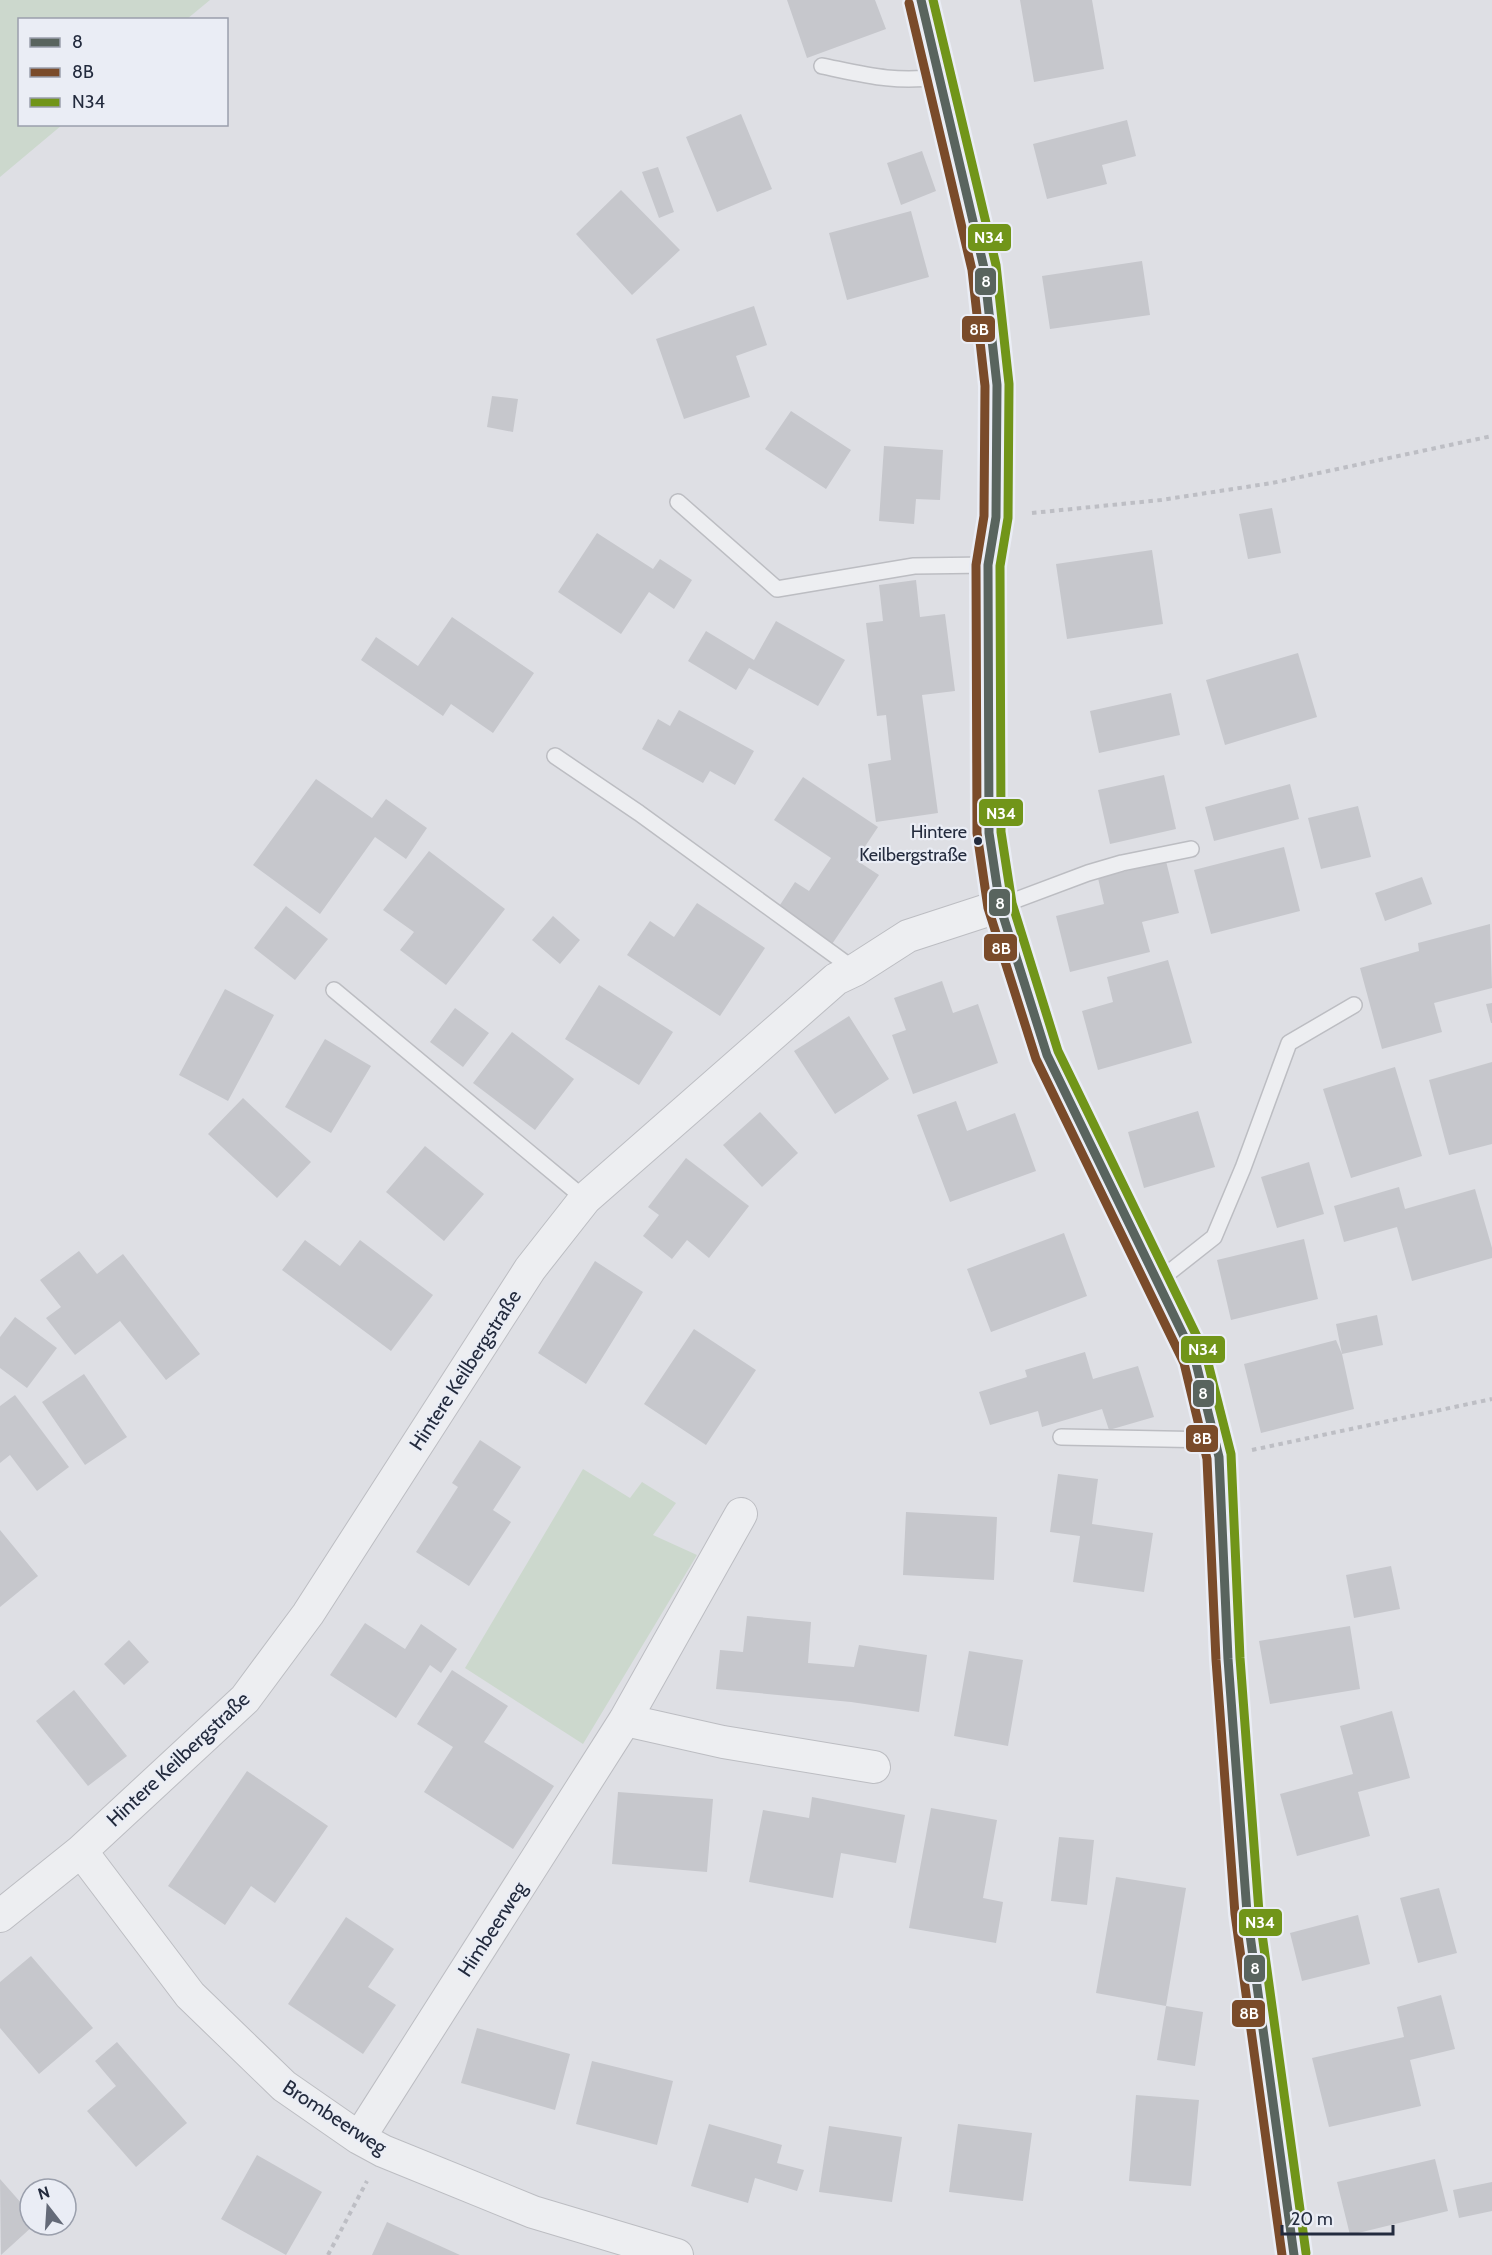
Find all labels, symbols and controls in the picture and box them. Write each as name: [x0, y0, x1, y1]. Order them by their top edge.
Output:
legend: [18, 18, 228, 126]
text: 8: [72, 31, 83, 53]
text: 8B: [72, 61, 94, 83]
text: N34: [72, 91, 105, 113]
line badge: N34: [967, 223, 1012, 252]
text: N34: [974, 228, 1004, 247]
line badge: 8: [974, 267, 997, 296]
text: 8: [981, 272, 991, 291]
line badge: 8B: [961, 315, 996, 343]
text: 8B: [969, 320, 989, 339]
line badge: N34: [978, 798, 1024, 827]
text: N34: [986, 804, 1016, 823]
place label: Hintere Keilbergstraße: [859, 821, 967, 866]
marker: Hintere Keilbergstraße: [972, 835, 984, 847]
line badge: 8: [988, 888, 1011, 917]
text: 8: [995, 894, 1005, 913]
line badge: 8B: [983, 933, 1018, 962]
text: 8B: [991, 939, 1011, 958]
street label: Hintere Keilbergstraße: [404, 1285, 526, 1455]
line badge: N34: [1180, 1335, 1226, 1364]
text: N34: [1188, 1340, 1218, 1359]
line badge: 8: [1192, 1379, 1215, 1408]
text: 8: [1198, 1384, 1208, 1403]
line badge: 8B: [1185, 1424, 1219, 1453]
text: 8B: [1192, 1429, 1212, 1448]
street label: Hintere Keilbergstraße: [102, 1687, 254, 1831]
street label: Himbeerweg: [452, 1876, 532, 1981]
line badge: N34: [1238, 1908, 1283, 1937]
text: N34: [1245, 1913, 1275, 1932]
line badge: 8: [1243, 1954, 1266, 1983]
text: 8: [1250, 1959, 1260, 1978]
line badge: 8B: [1231, 1999, 1266, 2028]
text: 8B: [1239, 2004, 1259, 2023]
street label: Brombeerweg: [279, 2075, 392, 2160]
north arrow: [18, 2177, 78, 2237]
text: N: [36, 2182, 52, 2204]
scale bar: [1282, 2198, 1393, 2236]
text: 20 m: [1291, 2208, 1333, 2230]

